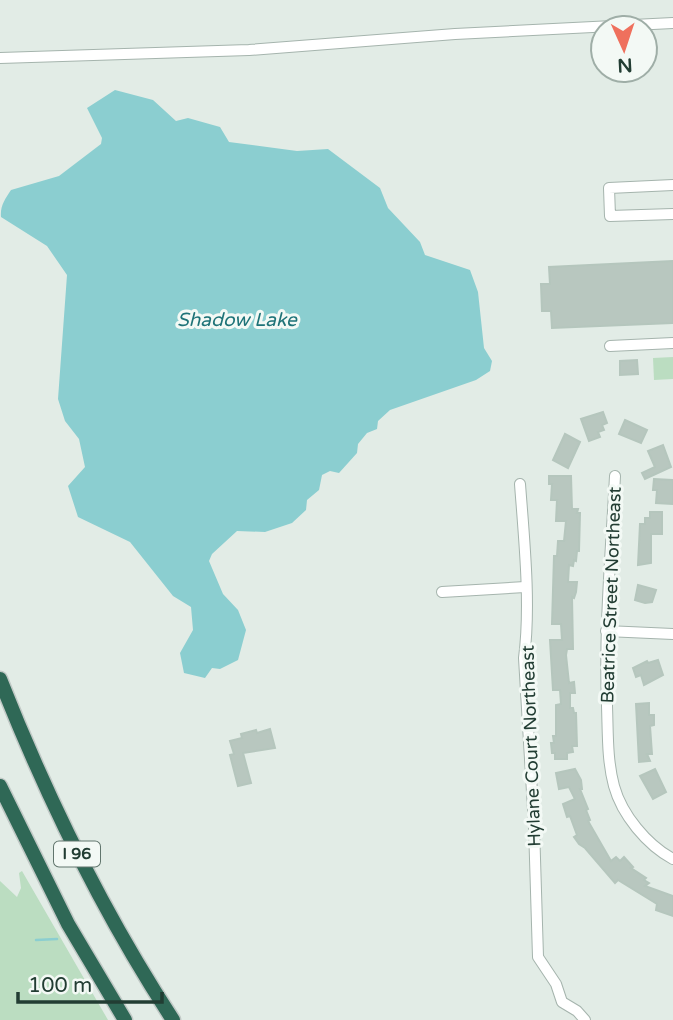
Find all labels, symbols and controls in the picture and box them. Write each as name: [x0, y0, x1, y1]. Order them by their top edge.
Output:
north arrow: [589, 14, 659, 84]
text: N: [617, 54, 633, 76]
water label: Shadow Lake: [177, 309, 298, 331]
street label: Beatrice Street Northeast: [596, 486, 626, 704]
street label: Hylane Court Northeast: [516, 645, 546, 847]
road number: I 96: [54, 842, 100, 866]
scale bar: [18, 960, 161, 1004]
text: 100 m: [28, 973, 92, 998]

